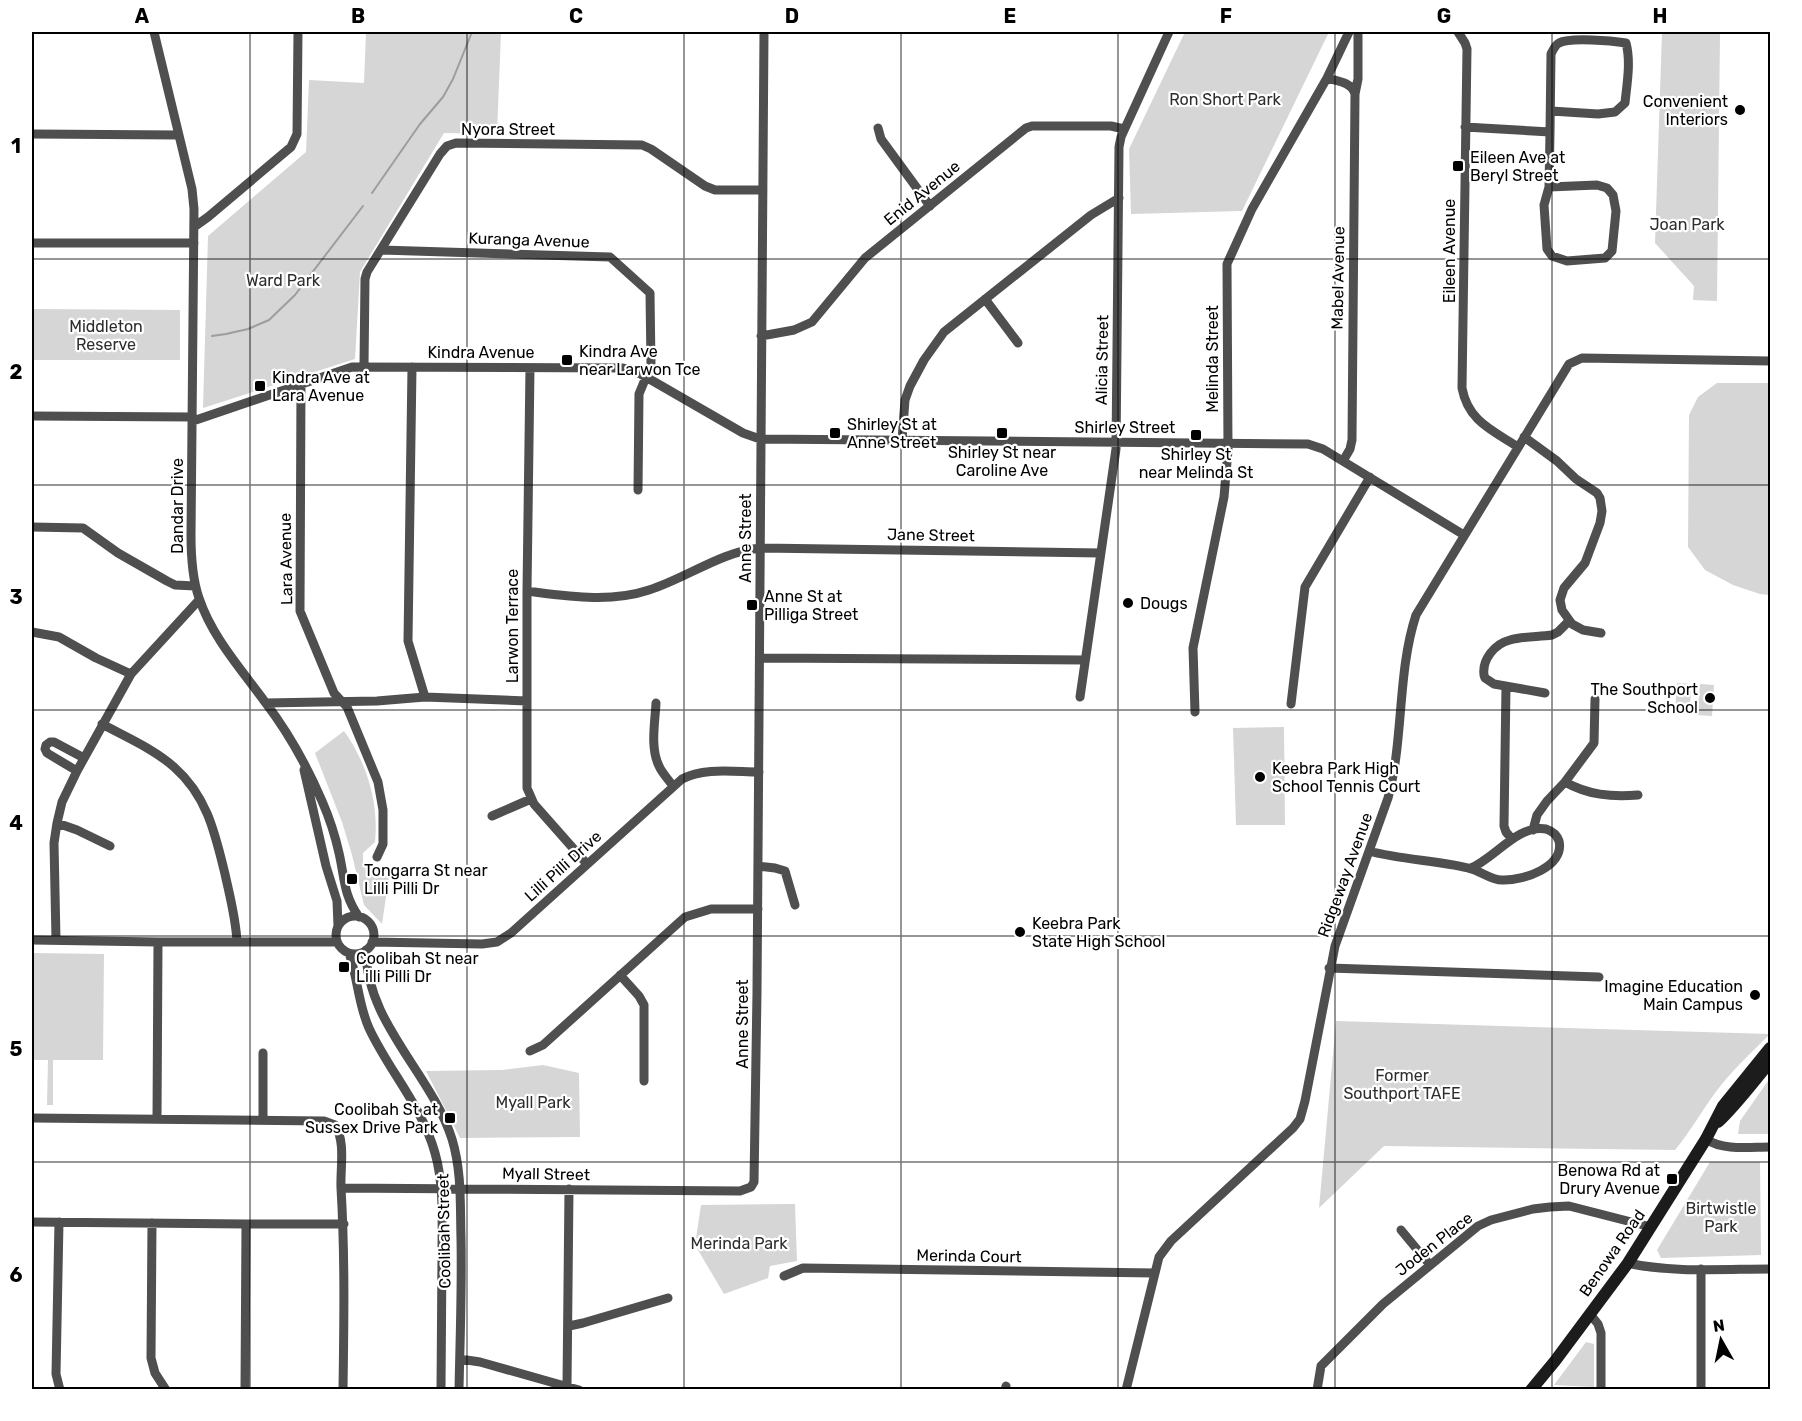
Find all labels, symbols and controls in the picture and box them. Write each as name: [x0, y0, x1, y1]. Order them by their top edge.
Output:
text: A: [135, 4, 150, 28]
text: B: [351, 4, 365, 28]
text: C: [569, 4, 583, 28]
text: D: [785, 4, 799, 28]
text: E: [1004, 4, 1016, 28]
text: F: [1220, 4, 1232, 28]
text: G: [1437, 4, 1451, 28]
text: H: [1653, 4, 1667, 28]
park label: Ron Short Park: [1169, 90, 1282, 109]
place label: Convenient Interiors: [1643, 92, 1728, 129]
marker: Convenient Interiors: [1733, 103, 1747, 117]
street label: Nyora Street: [461, 120, 555, 139]
text: 1: [11, 134, 21, 158]
place label: Eileen Ave at Beryl Street: [1470, 148, 1565, 185]
street label: Enid Avenue: [880, 157, 964, 229]
marker: Eileen Ave at Beryl Street: [1451, 159, 1465, 173]
street label: Eileen Avenue: [1440, 199, 1459, 303]
park label: Joan Park: [1649, 215, 1725, 234]
street label: Mabel Avenue: [1328, 226, 1348, 330]
street label: Kuranga Avenue: [468, 228, 590, 252]
park label: Ward Park: [246, 271, 321, 290]
street label: Melinda Street: [1203, 305, 1222, 413]
street label: Alicia Street: [1092, 315, 1112, 405]
park label: Middleton Reserve: [69, 317, 143, 354]
place label: Kindra Ave near Larwon Tce: [579, 342, 701, 379]
street label: Kindra Avenue: [427, 343, 535, 362]
marker: Kindra Ave near Larwon Tce: [560, 353, 574, 367]
text: 2: [10, 360, 23, 384]
place label: Kindra Ave at Lara Avenue: [272, 368, 370, 405]
marker: Kindra Ave at Lara Avenue: [253, 379, 267, 393]
place label: Shirley St at Anne Street: [847, 415, 937, 452]
street label: Shirley Street: [1075, 418, 1175, 437]
marker: Shirley St at Anne Street: [828, 426, 842, 440]
marker: Shirley St near Caroline Ave: [995, 426, 1009, 440]
marker: Shirley St near Melinda St: [1189, 428, 1203, 442]
place label: Shirley St near Caroline Ave: [948, 443, 1056, 480]
place label: Shirley St near Melinda St: [1139, 445, 1253, 482]
street label: Dandar Drive: [168, 458, 187, 554]
street label: Anne Street: [736, 493, 755, 583]
street label: Lara Avenue: [276, 513, 296, 605]
street label: Jane Street: [887, 525, 975, 545]
street label: Larwon Terrace: [503, 569, 522, 683]
text: 3: [9, 585, 23, 609]
place label: Anne St at Pilliga Street: [764, 587, 858, 624]
place label: Dougs: [1140, 594, 1188, 613]
marker: Dougs: [1121, 596, 1135, 610]
marker: Anne St at Pilliga Street: [745, 598, 759, 612]
place label: The Southport School: [1591, 680, 1698, 717]
marker: The Southport School: [1703, 691, 1717, 705]
place label: Keebra Park High School Tennis Court: [1272, 759, 1420, 796]
marker: Keebra Park High School Tennis Court: [1253, 770, 1267, 784]
street label: Ridgeway Avenue: [1314, 810, 1376, 940]
text: 4: [9, 811, 23, 835]
street label: Lilli Pilli Drive: [521, 827, 605, 905]
place label: Tongarra St near Lilli Pilli Dr: [364, 861, 487, 898]
marker: Tongarra St near Lilli Pilli Dr: [345, 872, 359, 886]
place label: Keebra Park State High School: [1032, 914, 1165, 951]
marker: Keebra Park State High School: [1013, 925, 1027, 939]
place label: Coolibah St near Lilli Pilli Dr: [356, 949, 479, 986]
marker: Coolibah St near Lilli Pilli Dr: [337, 960, 351, 974]
place label: Imagine Education Main Campus: [1604, 977, 1743, 1014]
street label: Anne Street: [733, 979, 752, 1069]
marker: Imagine Education Main Campus: [1748, 988, 1762, 1002]
text: 5: [10, 1037, 23, 1061]
park label: Former Southport TAFE: [1343, 1066, 1461, 1103]
park label: Myall Park: [495, 1093, 571, 1112]
place label: Coolibah St at Sussex Drive Park: [305, 1100, 439, 1137]
marker: Coolibah St at Sussex Drive Park: [443, 1111, 457, 1125]
place label: Benowa Rd at Drury Avenue: [1558, 1161, 1660, 1198]
street label: Myall Street: [502, 1164, 590, 1184]
marker: Benowa Rd at Drury Avenue: [1665, 1172, 1679, 1186]
street label: Coolibah Street: [433, 1173, 455, 1289]
park label: Birtwistle Park: [1686, 1199, 1756, 1236]
street label: Benowa Road: [1575, 1206, 1649, 1300]
street label: Joden Place: [1392, 1208, 1476, 1280]
park label: Merinda Park: [691, 1234, 788, 1253]
street label: Merinda Court: [916, 1246, 1022, 1266]
text: 6: [9, 1263, 23, 1287]
north arrow: [1691, 1310, 1751, 1370]
text: N: [1712, 1315, 1726, 1336]

